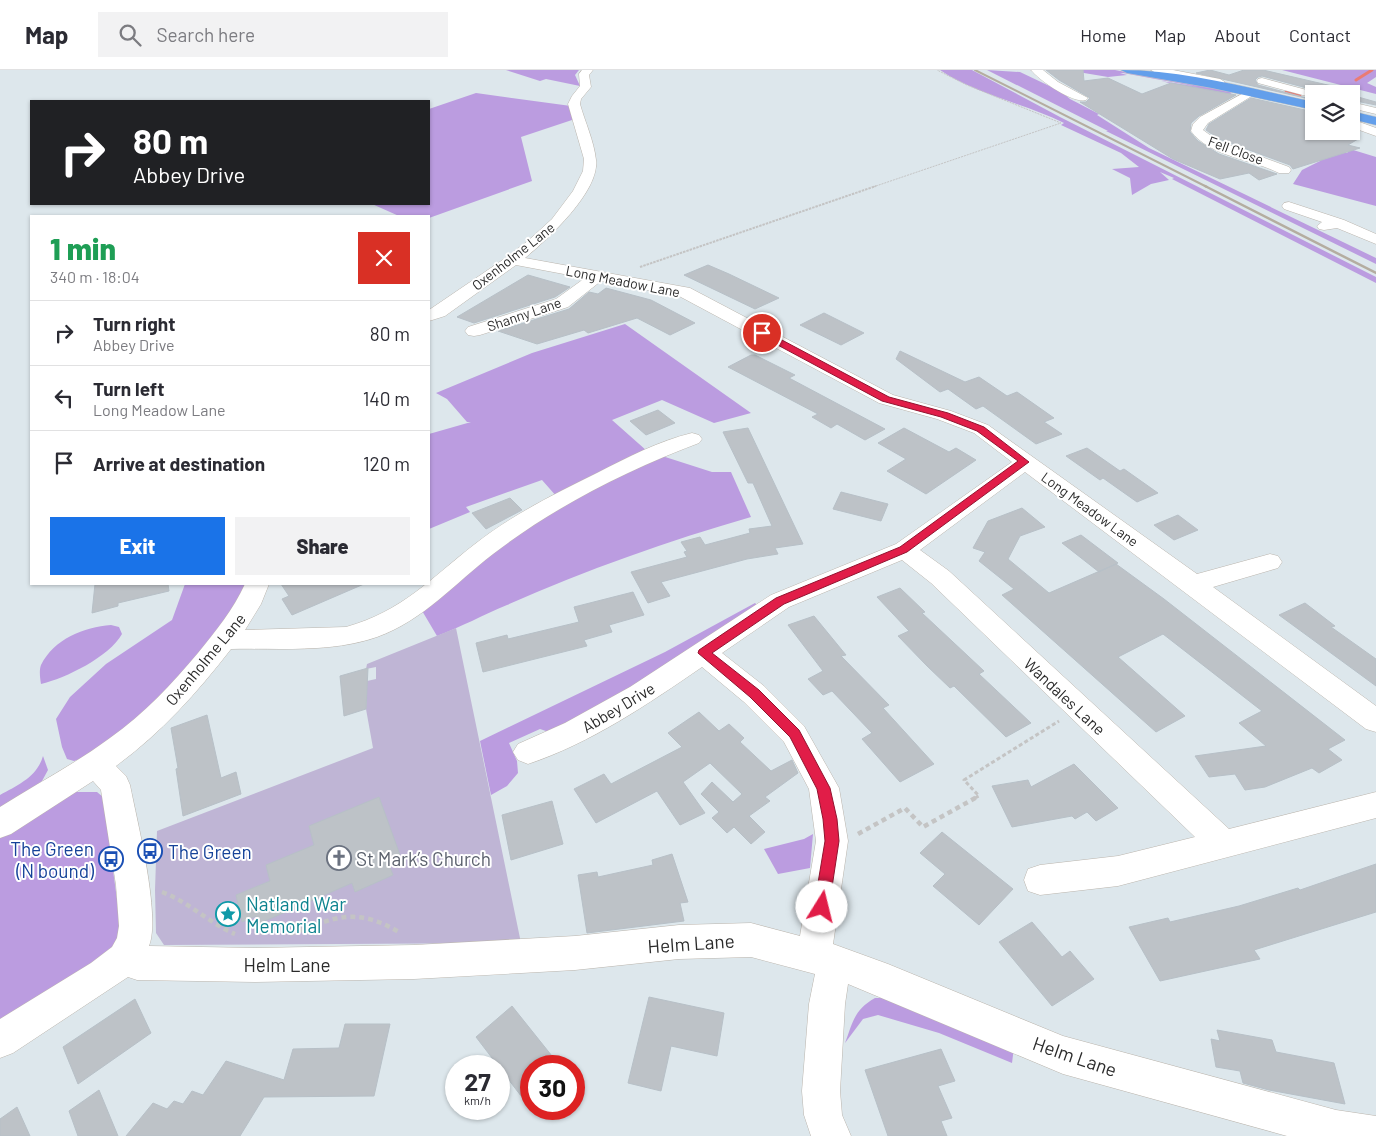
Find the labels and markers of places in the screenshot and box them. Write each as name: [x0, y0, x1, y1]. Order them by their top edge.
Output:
pin: [741, 312, 783, 354]
place label: The Green (N bound): [10, 837, 95, 882]
bus stop icon: The Green: [137, 838, 163, 864]
place label: The Green: [168, 840, 252, 863]
church icon: St Mark’s Church: [326, 845, 352, 871]
bus stop icon: The Green (N bound): [98, 846, 124, 872]
place label: St Mark’s Church: [356, 847, 491, 870]
place label: Natland War Memorial: [246, 892, 346, 937]
place icon: Natland War Memorial: [215, 901, 241, 927]

